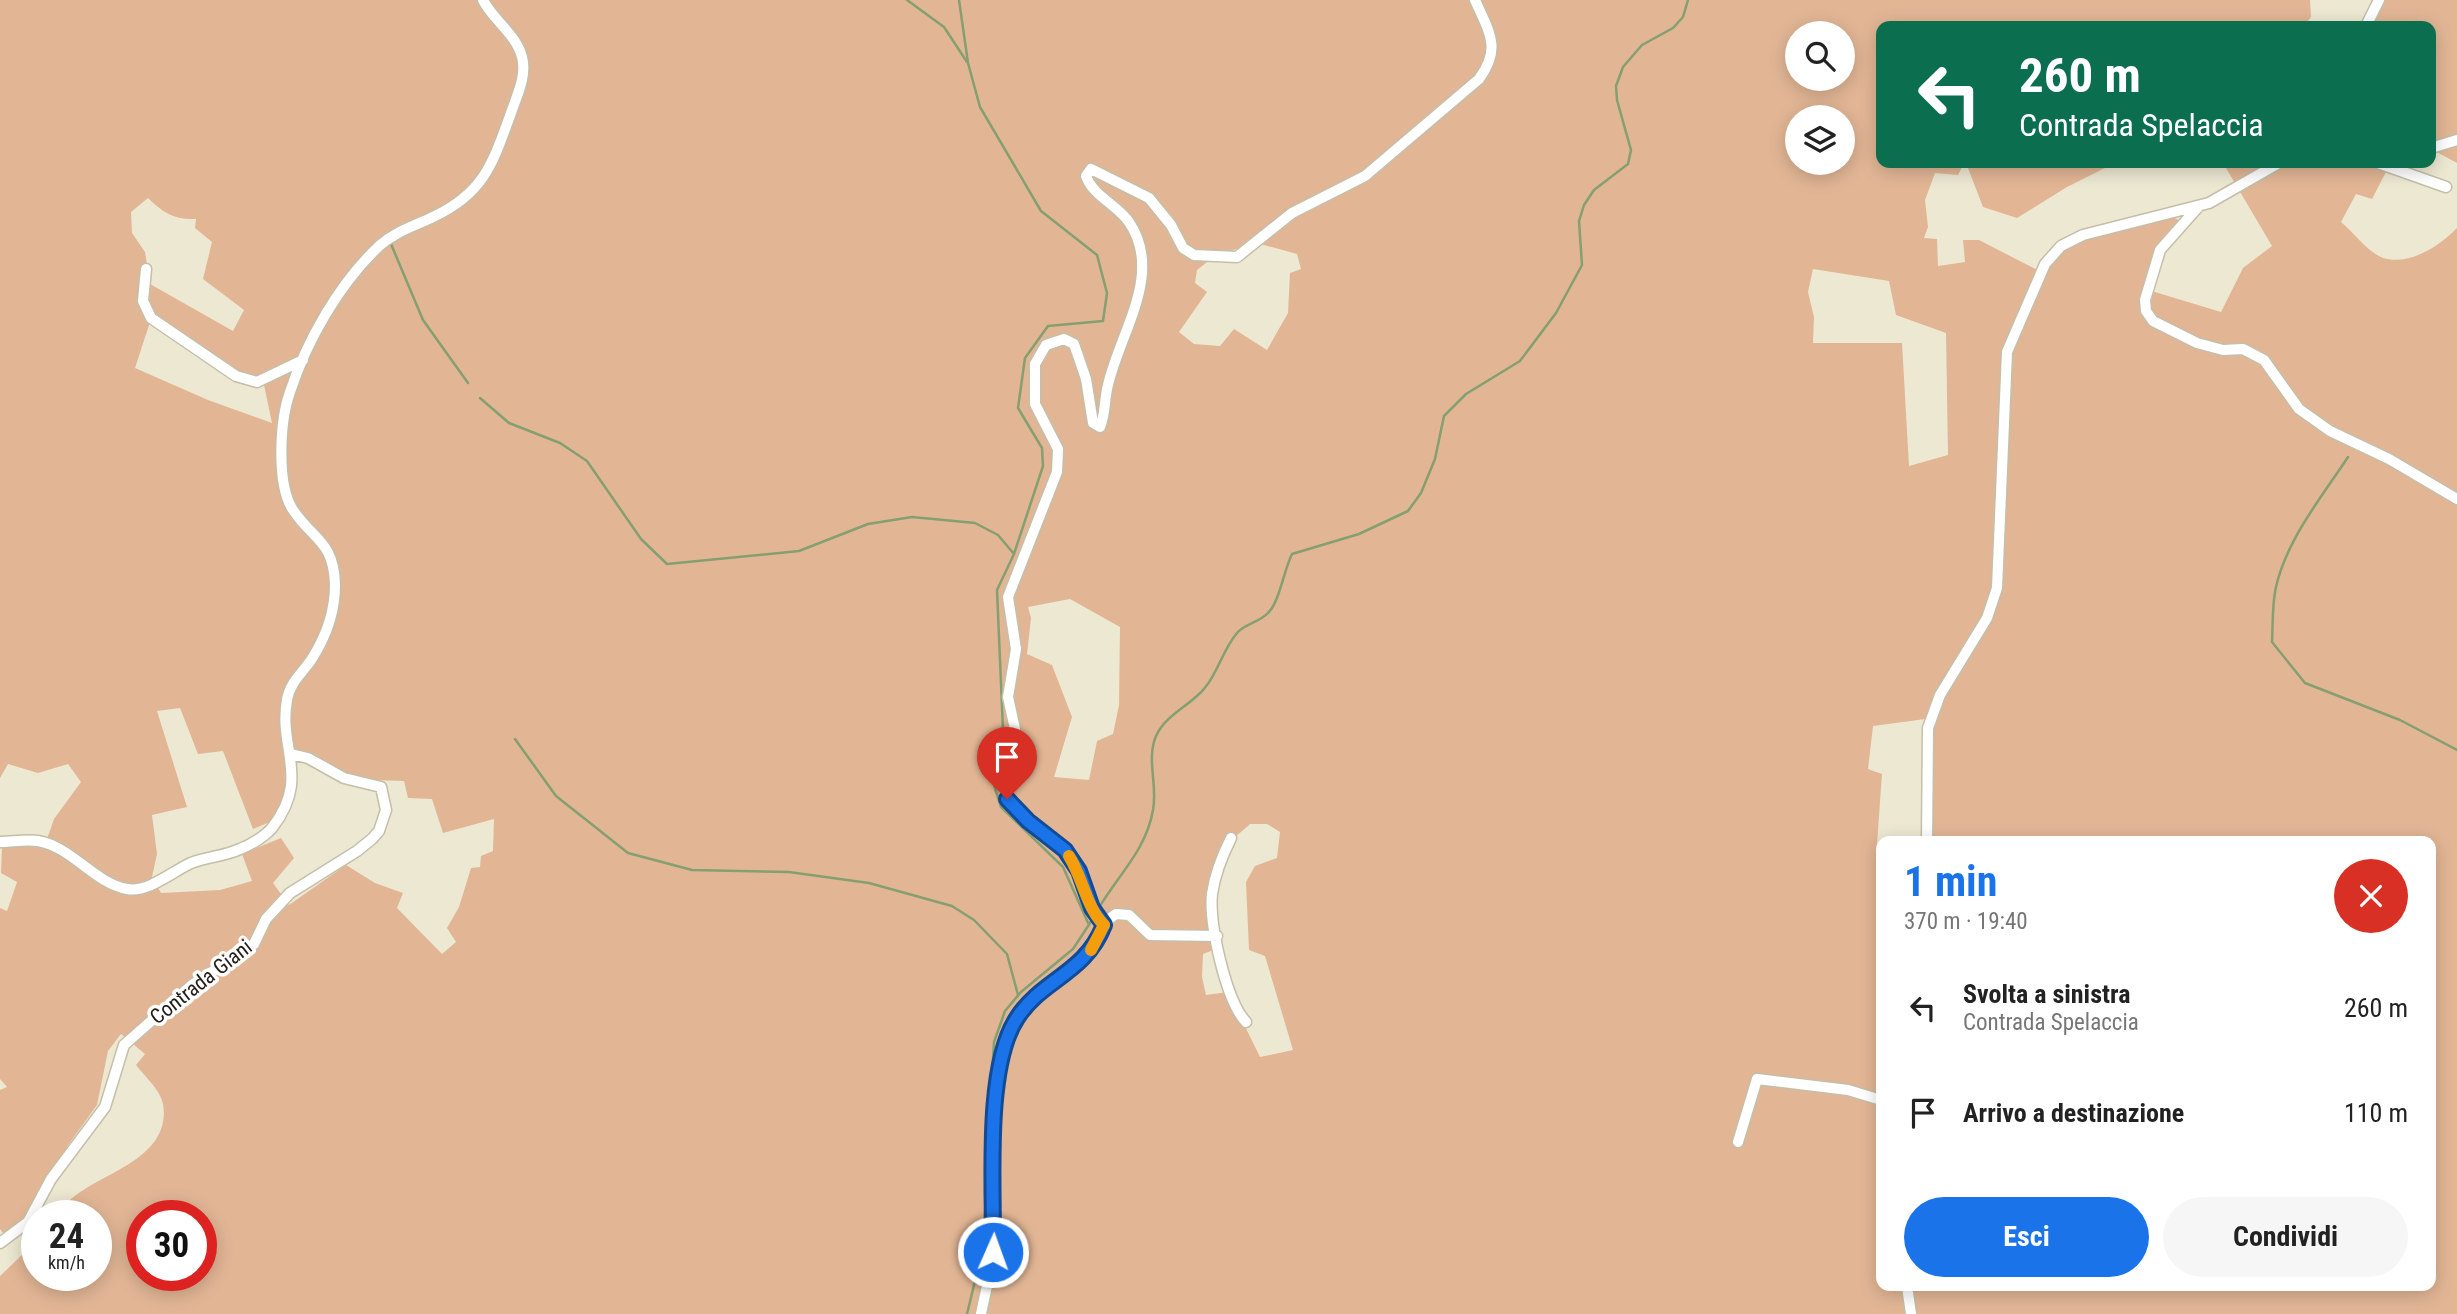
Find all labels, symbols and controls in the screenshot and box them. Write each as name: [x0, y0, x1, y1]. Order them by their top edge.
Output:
map controls: [1785, 21, 1855, 175]
button: search: [1785, 21, 1855, 91]
text: 260 m: [2019, 47, 2141, 104]
icon: left: [1904, 49, 1995, 140]
button: layers: [1785, 105, 1855, 175]
text: Contrada Spelaccia: [2019, 106, 2263, 144]
pin: [977, 727, 1037, 799]
icon: arrive: [988, 738, 1026, 776]
text: 1 min: [1904, 857, 1997, 906]
button: close: [2334, 859, 2408, 933]
text: 370 m · 19:40: [1904, 908, 2028, 935]
street label: Contrada Giani: [145, 935, 257, 1029]
text: Svolta a sinistra: [1963, 979, 2130, 1009]
icon: left: [1904, 989, 1942, 1027]
text: 260 m: [2344, 993, 2408, 1023]
text: Contrada Spelaccia: [1963, 1009, 2139, 1036]
icon: arrive: [1904, 1094, 1942, 1132]
text: Arrivo a destinazione: [1963, 1098, 2184, 1128]
text: 110 m: [2344, 1098, 2408, 1128]
button: Esci: [1904, 1197, 2149, 1277]
button: Condividi: [2163, 1197, 2408, 1277]
speed limit sign: 30: [126, 1200, 217, 1291]
position arrow: [956, 1215, 1030, 1289]
text: 24: [49, 1216, 84, 1257]
text: km/h: [48, 1252, 85, 1273]

